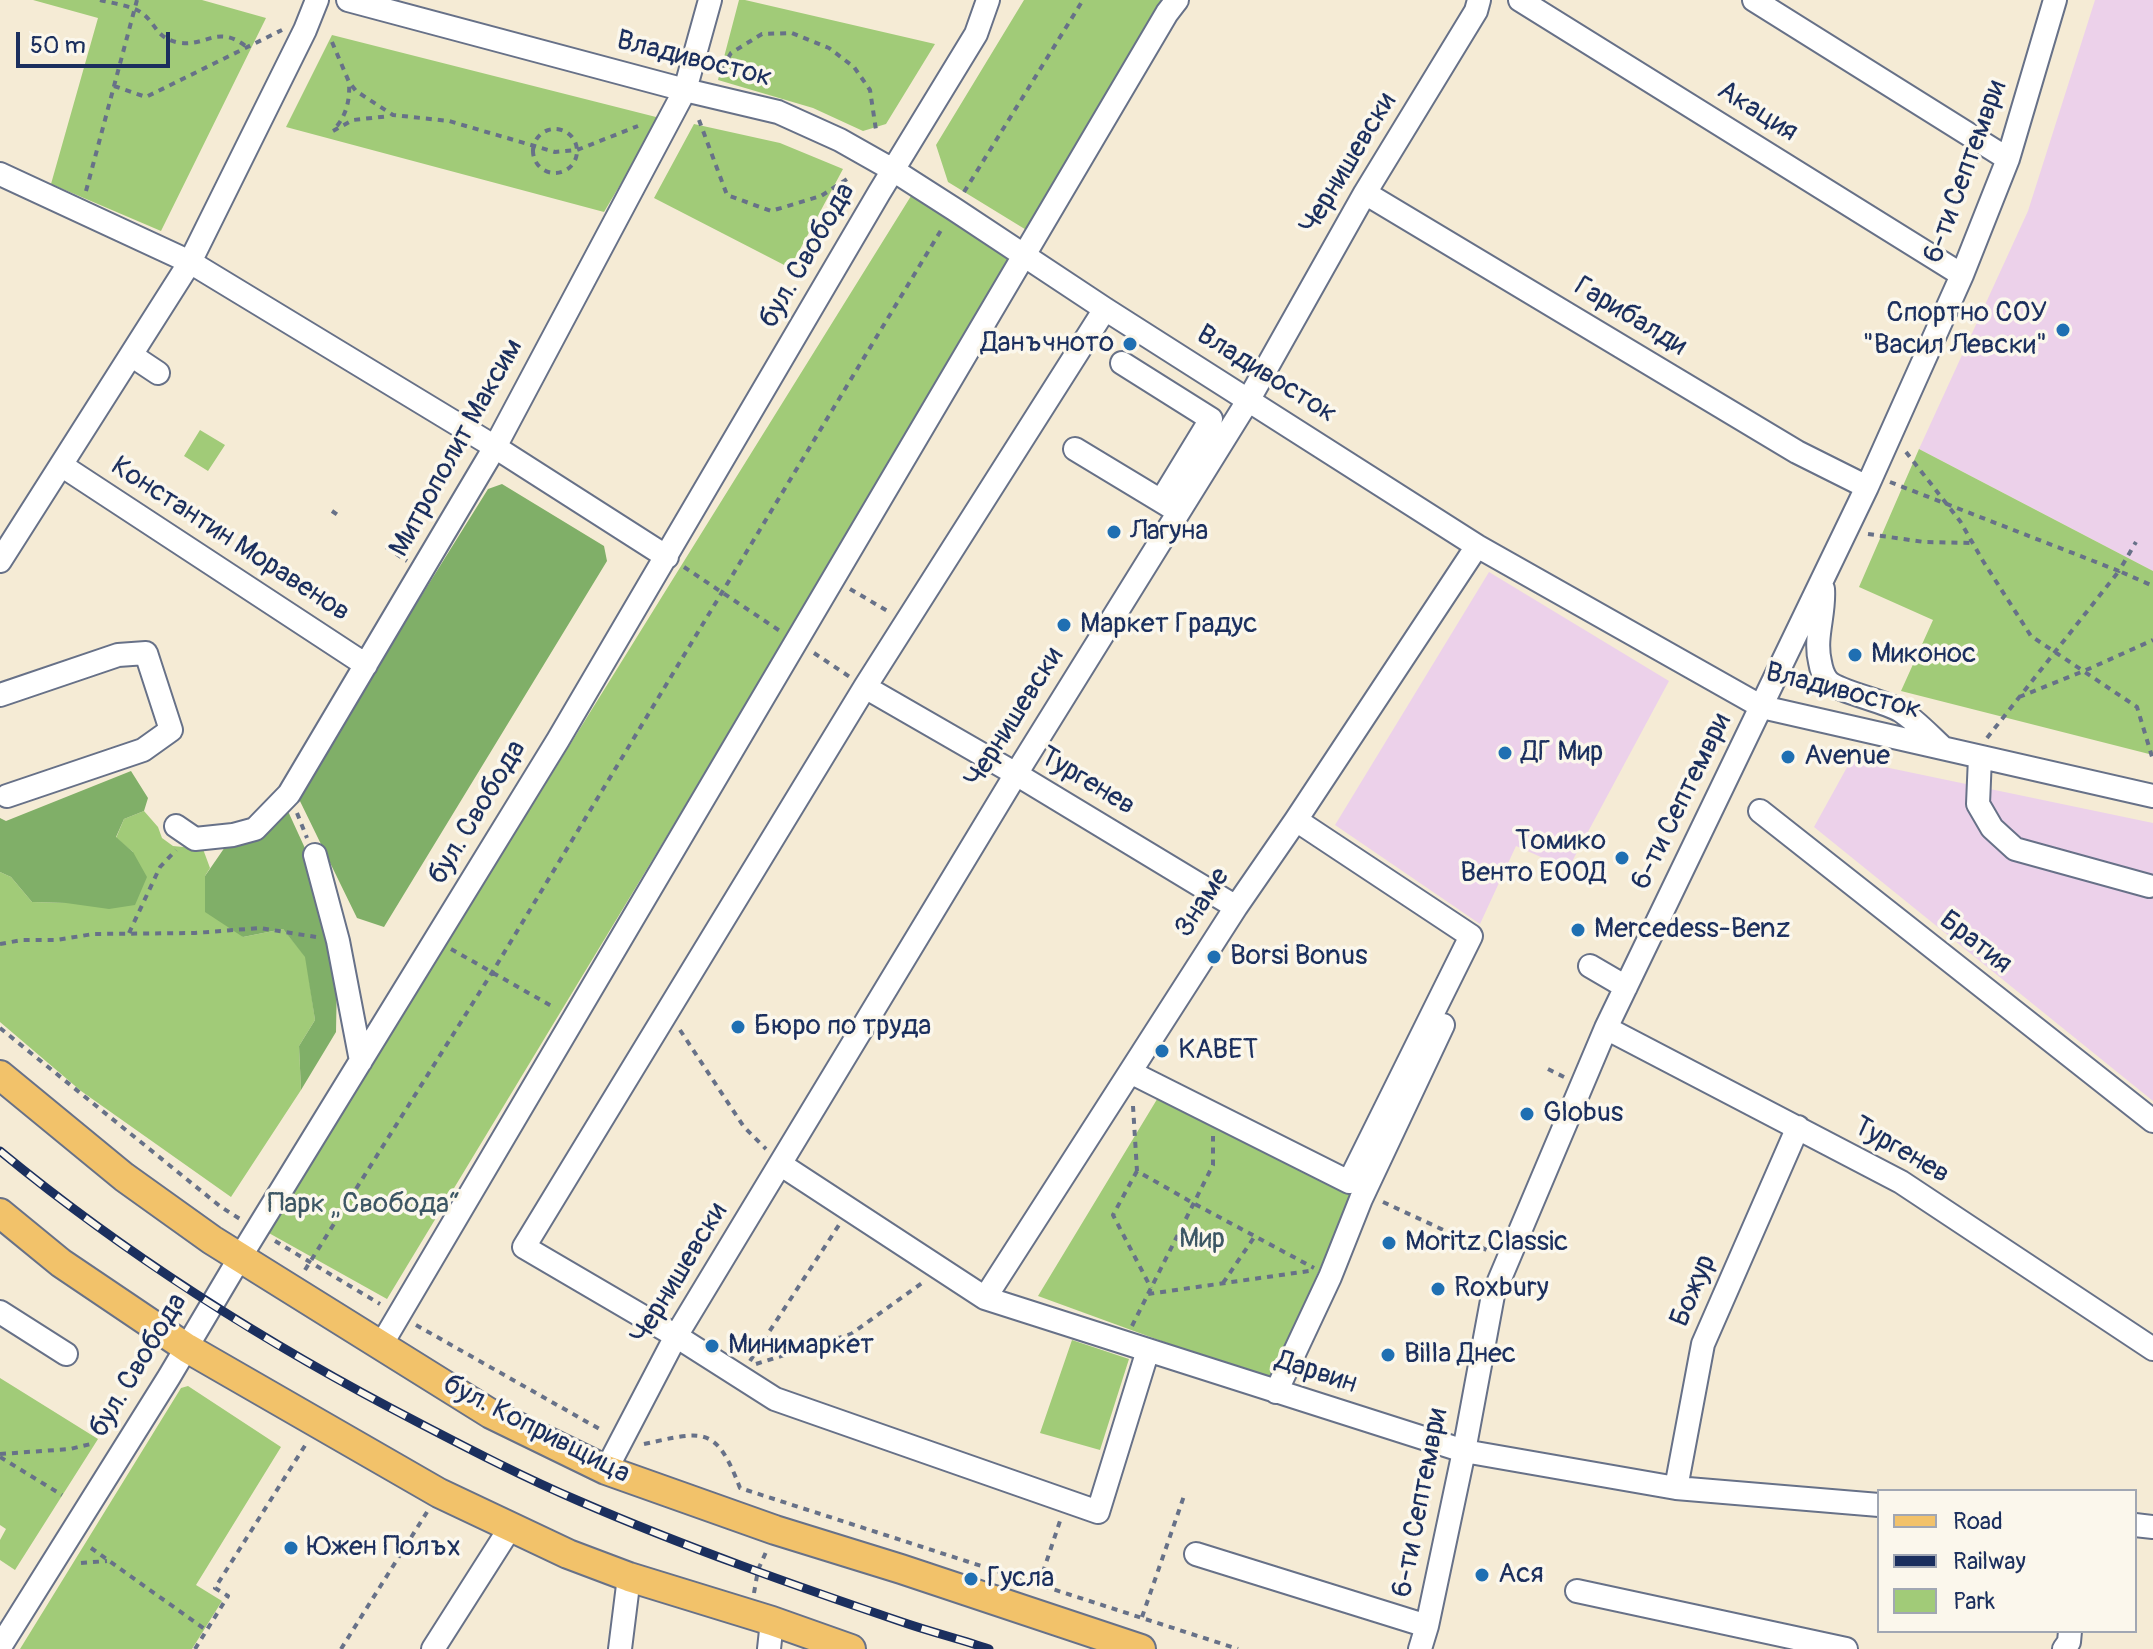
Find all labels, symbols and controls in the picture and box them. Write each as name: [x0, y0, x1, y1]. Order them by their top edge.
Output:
scale bar: [20, 16, 174, 66]
street label: Владивосток: [613, 24, 775, 96]
text: 50 m: [30, 31, 86, 60]
street label: Акация: [1710, 74, 1804, 150]
street label: 6-ти Септември: [1917, 76, 2015, 268]
street label: Чернишевски: [1294, 87, 1404, 241]
street label: бул. Свобода: [753, 177, 863, 335]
street label: Гарибалди: [1568, 270, 1692, 364]
place label: Спортно СОУ "Васил Левски": [1862, 297, 2047, 363]
street label: Владивосток: [1190, 319, 1342, 431]
marker: Спортно СОУ "Васил Левски": [2054, 321, 2072, 339]
place label: Данъчното: [981, 327, 1114, 361]
street label: Митрополит Максим: [383, 333, 531, 563]
marker: Данъчното: [1121, 335, 1139, 353]
street label: Константин Моравенов: [104, 450, 356, 630]
place label: Лагуна: [1130, 515, 1208, 549]
marker: Лагуна: [1105, 523, 1123, 541]
place label: Маркет Градус: [1080, 608, 1257, 642]
marker: Маркет Градус: [1055, 616, 1073, 634]
place label: Миконос: [1871, 638, 1976, 672]
street label: Чернишевски: [959, 642, 1071, 794]
marker: Миконос: [1846, 646, 1864, 664]
street label: Владивосток: [1762, 656, 1924, 728]
street label: 6-ти Септември: [1625, 708, 1739, 896]
street label: бул. Свобода: [422, 735, 534, 891]
place label: ДГ Мир: [1521, 736, 1603, 770]
street label: Тургенев: [1033, 740, 1141, 824]
place label: Avenue: [1804, 740, 1890, 774]
marker: ДГ Мир: [1496, 744, 1514, 762]
marker: Avenue: [1779, 748, 1797, 766]
place label: Томико Венто ЕООД: [1460, 825, 1606, 891]
marker: Томико Венто ЕООД: [1613, 849, 1631, 867]
street label: Знаме: [1168, 862, 1238, 944]
street label: Братия: [1932, 904, 2018, 982]
place label: Mercedess-Benz: [1594, 913, 1790, 947]
marker: Mercedess-Benz: [1569, 921, 1587, 939]
place label: Borsi Bonus: [1230, 940, 1368, 974]
marker: Borsi Bonus: [1205, 948, 1223, 966]
place label: Бюро по труда: [754, 1010, 931, 1044]
marker: Бюро по труда: [729, 1018, 747, 1036]
place label: KABET: [1178, 1034, 1258, 1068]
marker: KABET: [1153, 1042, 1171, 1060]
place label: Globus: [1543, 1097, 1623, 1131]
marker: Globus: [1518, 1105, 1536, 1123]
street label: Тургенев: [1847, 1110, 1955, 1192]
park label: Парк „Свобода“: [267, 1188, 461, 1222]
street label: Чернишевски: [625, 1197, 735, 1351]
park label: Мир: [1179, 1223, 1225, 1257]
place label: Moritz Classic: [1405, 1226, 1568, 1260]
marker: Moritz Classic: [1380, 1234, 1398, 1252]
street label: Божур: [1664, 1250, 1724, 1332]
place label: Roxbury: [1454, 1272, 1549, 1306]
marker: Roxbury: [1429, 1280, 1447, 1298]
street label: бул. Свобода: [83, 1288, 195, 1444]
place label: Минимаркет: [728, 1329, 874, 1363]
marker: Минимаркет: [703, 1337, 721, 1355]
place label: Billa Днес: [1404, 1338, 1516, 1372]
street label: Дарвин: [1271, 1344, 1361, 1402]
marker: Billa Днес: [1379, 1346, 1397, 1364]
street label: бул. Копривщица: [437, 1368, 635, 1492]
street label: 6-ти Септември: [1386, 1406, 1456, 1600]
legend: [1877, 1489, 2137, 1633]
text: Road: [1953, 1507, 2003, 1536]
place label: Южен Полъх: [307, 1531, 461, 1565]
marker: Южен Полъх: [282, 1539, 300, 1557]
text: Railway: [1953, 1547, 2026, 1576]
place label: Ася: [1498, 1558, 1544, 1592]
place label: Гусла: [987, 1562, 1054, 1596]
marker: Ася: [1473, 1566, 1491, 1584]
marker: Гусла: [962, 1570, 980, 1588]
text: Park: [1953, 1587, 1995, 1616]

